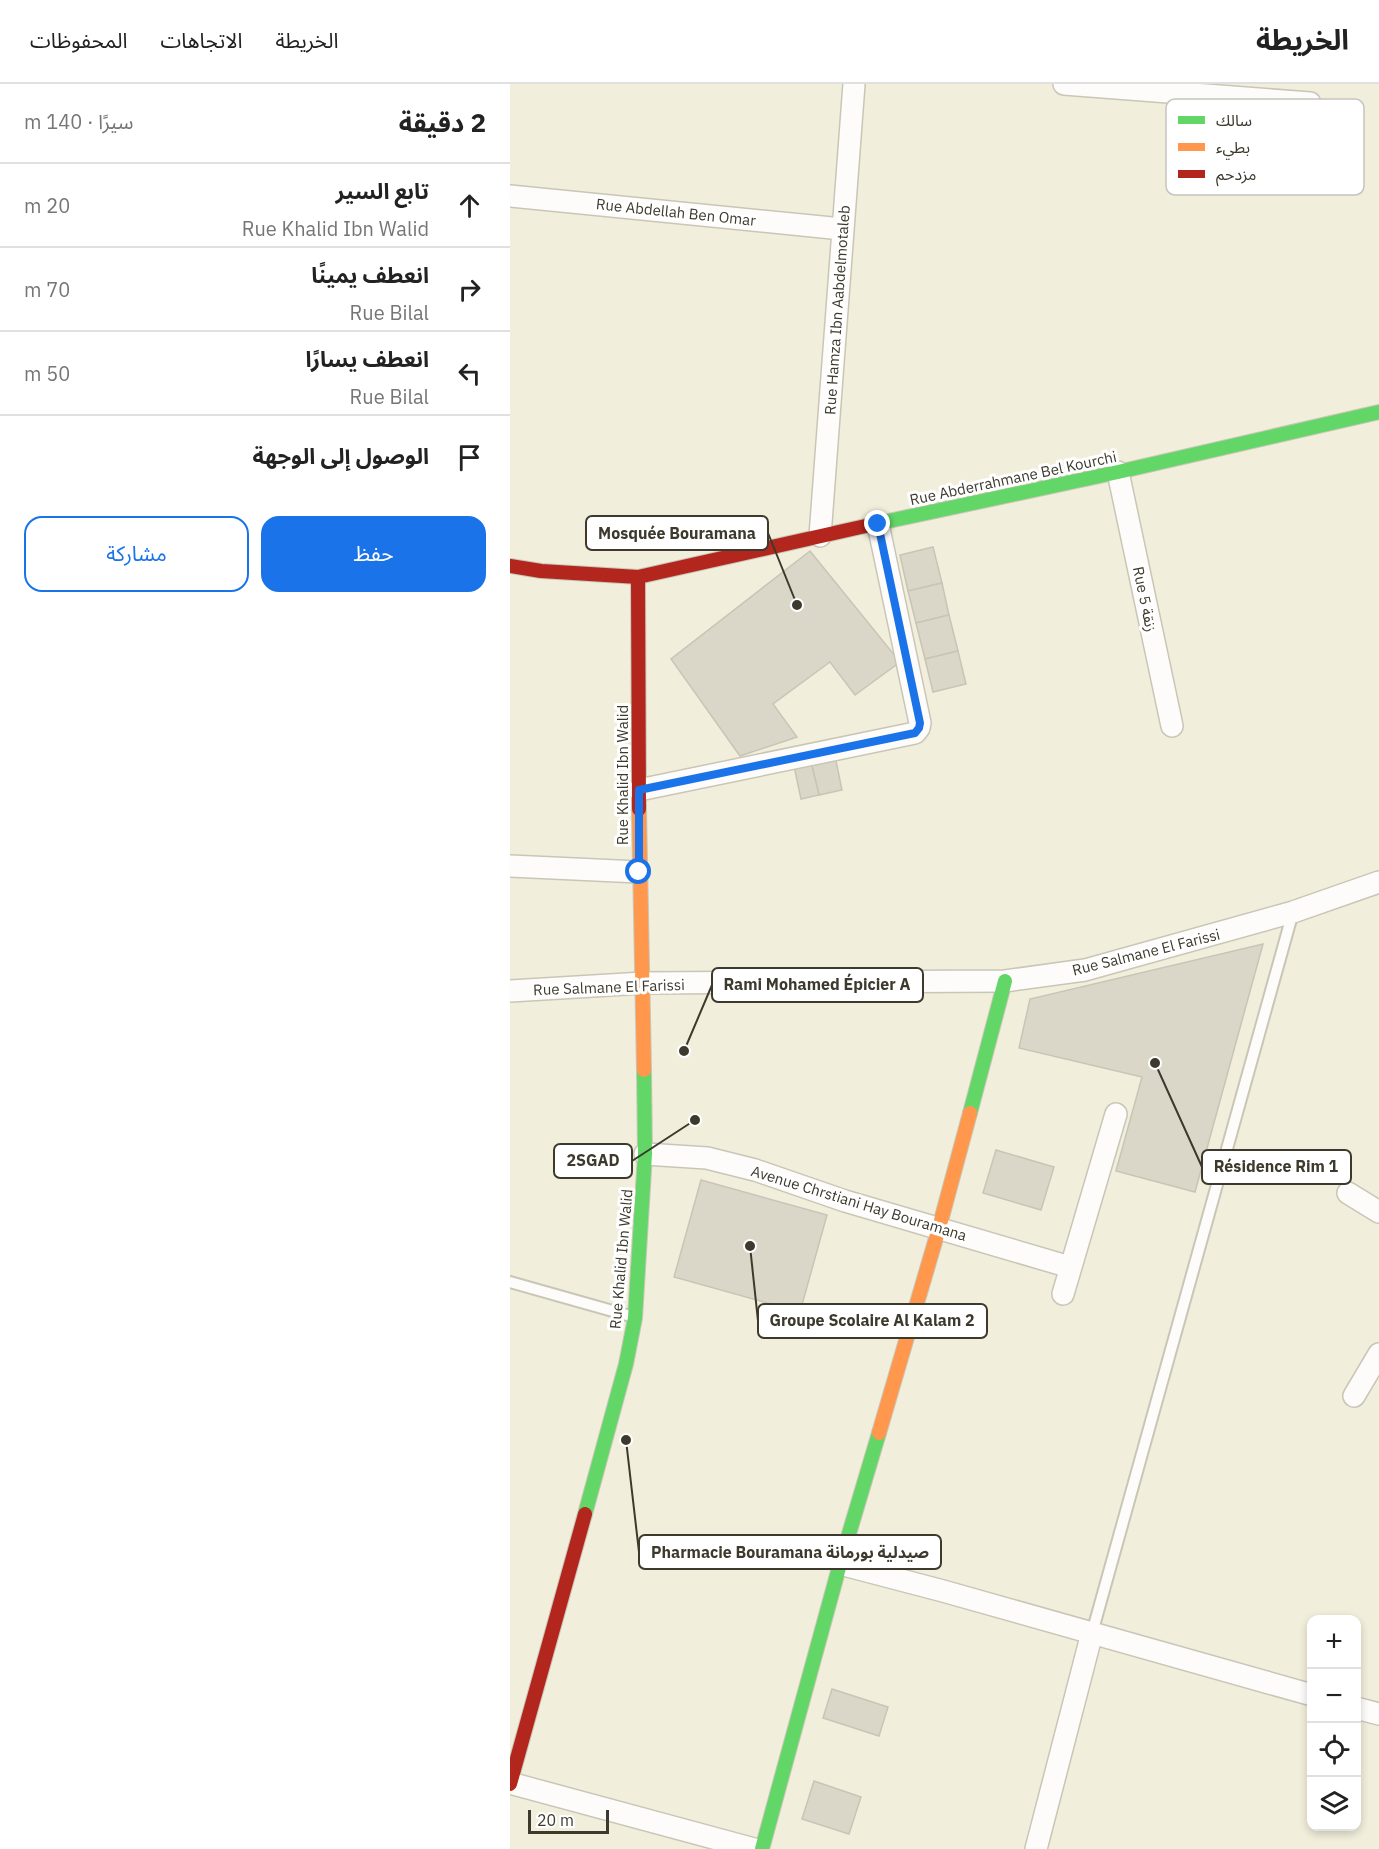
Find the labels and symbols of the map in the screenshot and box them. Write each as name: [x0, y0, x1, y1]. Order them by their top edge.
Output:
legend: [1166, 99, 1364, 195]
text: سالك: [1216, 110, 1252, 130]
text: بطيء: [1216, 137, 1250, 160]
text: مزدحم: [1216, 164, 1256, 187]
street label: Rue Abdellah Ben Omar: [595, 194, 757, 230]
street label: Rue Hamza Ibn Aabdelmotaleb: [820, 205, 854, 415]
street label: Rue Abderrahmane Bel Kourchi: [908, 447, 1118, 509]
route end: [864, 510, 890, 536]
callout: Mosquée Bouramana: [586, 516, 768, 550]
text: Mosquée Bouramana: [598, 523, 756, 543]
street label: Rue 5 زنقة: [1129, 565, 1161, 633]
street label: Rue Khalid Ibn Walid: [613, 705, 632, 845]
route start: [625, 858, 651, 884]
street label: Rue Salmane El Farissi: [1070, 924, 1222, 980]
callout: Rami Mohamed Épicier A: [712, 968, 923, 1002]
text: Rami Mohamed Épicier A: [723, 973, 911, 994]
street label: Rue Salmane El Farissi: [533, 975, 685, 999]
callout: 2SGAD: [554, 1144, 632, 1178]
text: 2SGAD: [566, 1150, 620, 1170]
callout: Résidence Rim 1: [1202, 1150, 1351, 1184]
text: Résidence Rim 1: [1214, 1156, 1339, 1176]
street label: Avenue Chrstiani Hay Bouramana: [749, 1161, 969, 1245]
street label: Rue Khalid Ibn Walid: [605, 1188, 637, 1330]
callout: Groupe Scolaire Al Kalam 2: [758, 1304, 987, 1338]
text: Groupe Scolaire Al Kalam 2: [769, 1310, 975, 1330]
callout: Pharmacie Bouramana صيدلية بورمانة: [639, 1535, 941, 1569]
text: Pharmacie Bouramana صيدلية بورمانة: [651, 1542, 929, 1562]
scale bar: [528, 1807, 609, 1834]

